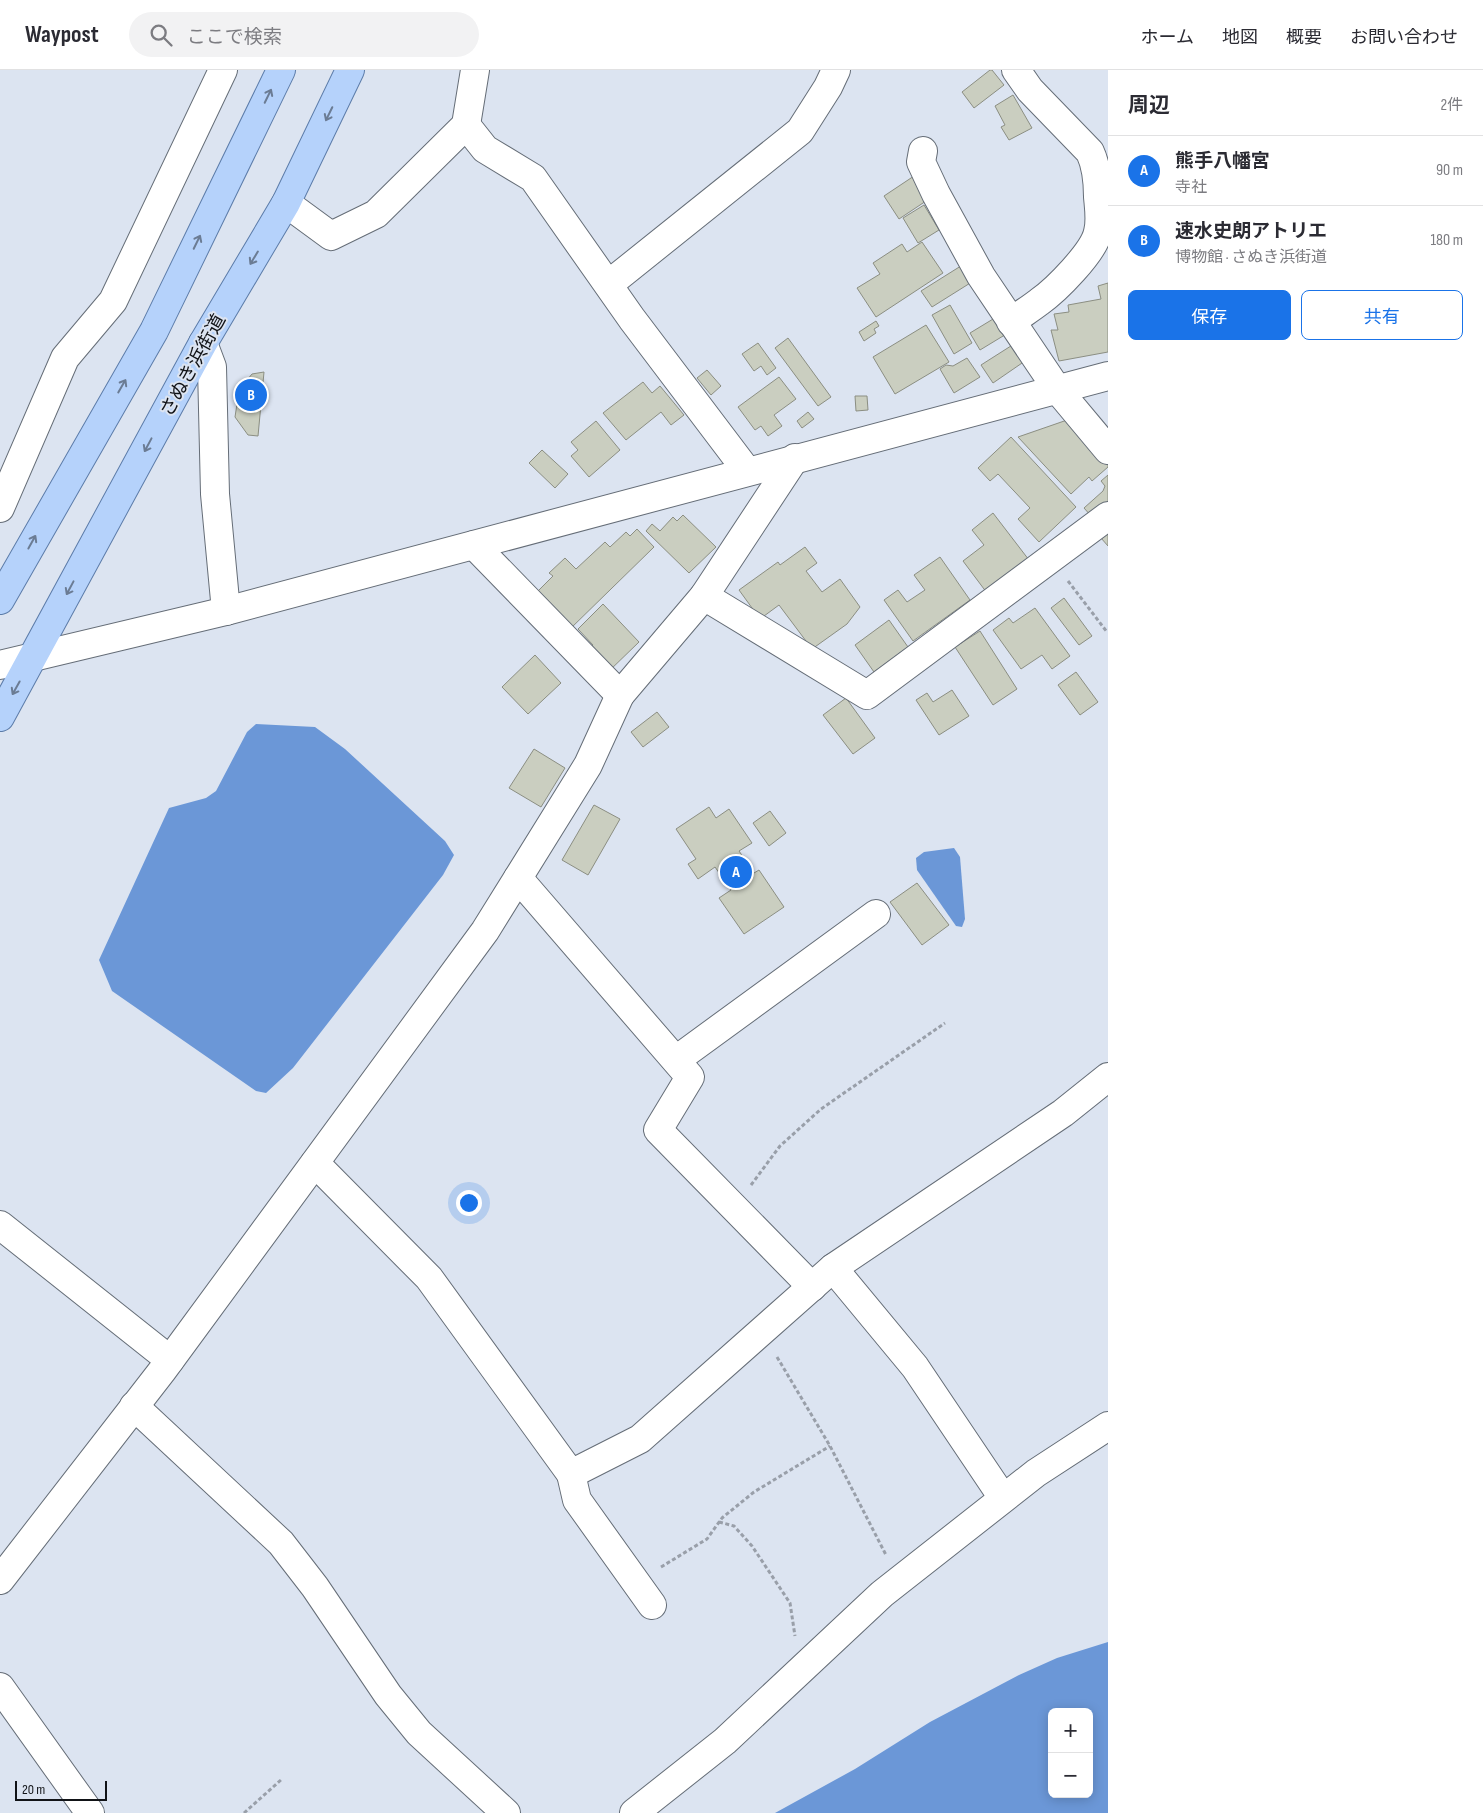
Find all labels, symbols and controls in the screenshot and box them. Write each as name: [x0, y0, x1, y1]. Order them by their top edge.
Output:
search box: [129, 12, 479, 57]
text: Waypost: [25, 20, 99, 49]
icon: search: [147, 21, 175, 49]
text: ここで検索: [187, 26, 282, 49]
text: ホーム: [1141, 27, 1194, 48]
text: 地図: [1222, 27, 1258, 48]
text: 概要: [1286, 27, 1322, 48]
text: お問い合わせ: [1350, 27, 1458, 48]
one-way arrow: [264, 89, 273, 104]
text: 周辺: [1128, 93, 1170, 118]
text: 2件: [1440, 96, 1463, 115]
one-way arrow: [324, 106, 333, 121]
text: 熊手八幡宮: [1175, 150, 1270, 173]
text: A: [1140, 161, 1148, 180]
text: 90 m: [1436, 161, 1463, 180]
text: 寺社: [1175, 178, 1207, 197]
text: 速水史朗アトリエ: [1175, 220, 1327, 243]
text: B: [1140, 231, 1148, 250]
text: 180 m: [1430, 231, 1463, 250]
one-way arrow: [193, 235, 202, 250]
text: 博物館 · さぬき浜街道: [1175, 248, 1327, 267]
one-way arrow: [248, 250, 258, 264]
button: 保存: [1128, 290, 1291, 340]
button: 共有: [1301, 290, 1463, 340]
street label: さぬき浜街道: [156, 310, 231, 421]
pin: B: [235, 376, 267, 414]
one-way arrow: [118, 379, 127, 394]
one-way arrow: [143, 437, 152, 452]
one-way arrow: [28, 535, 38, 550]
one-way arrow: [65, 580, 75, 594]
one-way arrow: [11, 680, 21, 695]
pin: A: [720, 853, 752, 891]
your location: [456, 1190, 482, 1216]
map controls: [1048, 1708, 1093, 1798]
button: +: [1048, 1708, 1093, 1753]
button: −: [1048, 1753, 1093, 1798]
scale bar: [15, 1778, 108, 1801]
text: 20 m: [22, 1781, 45, 1798]

